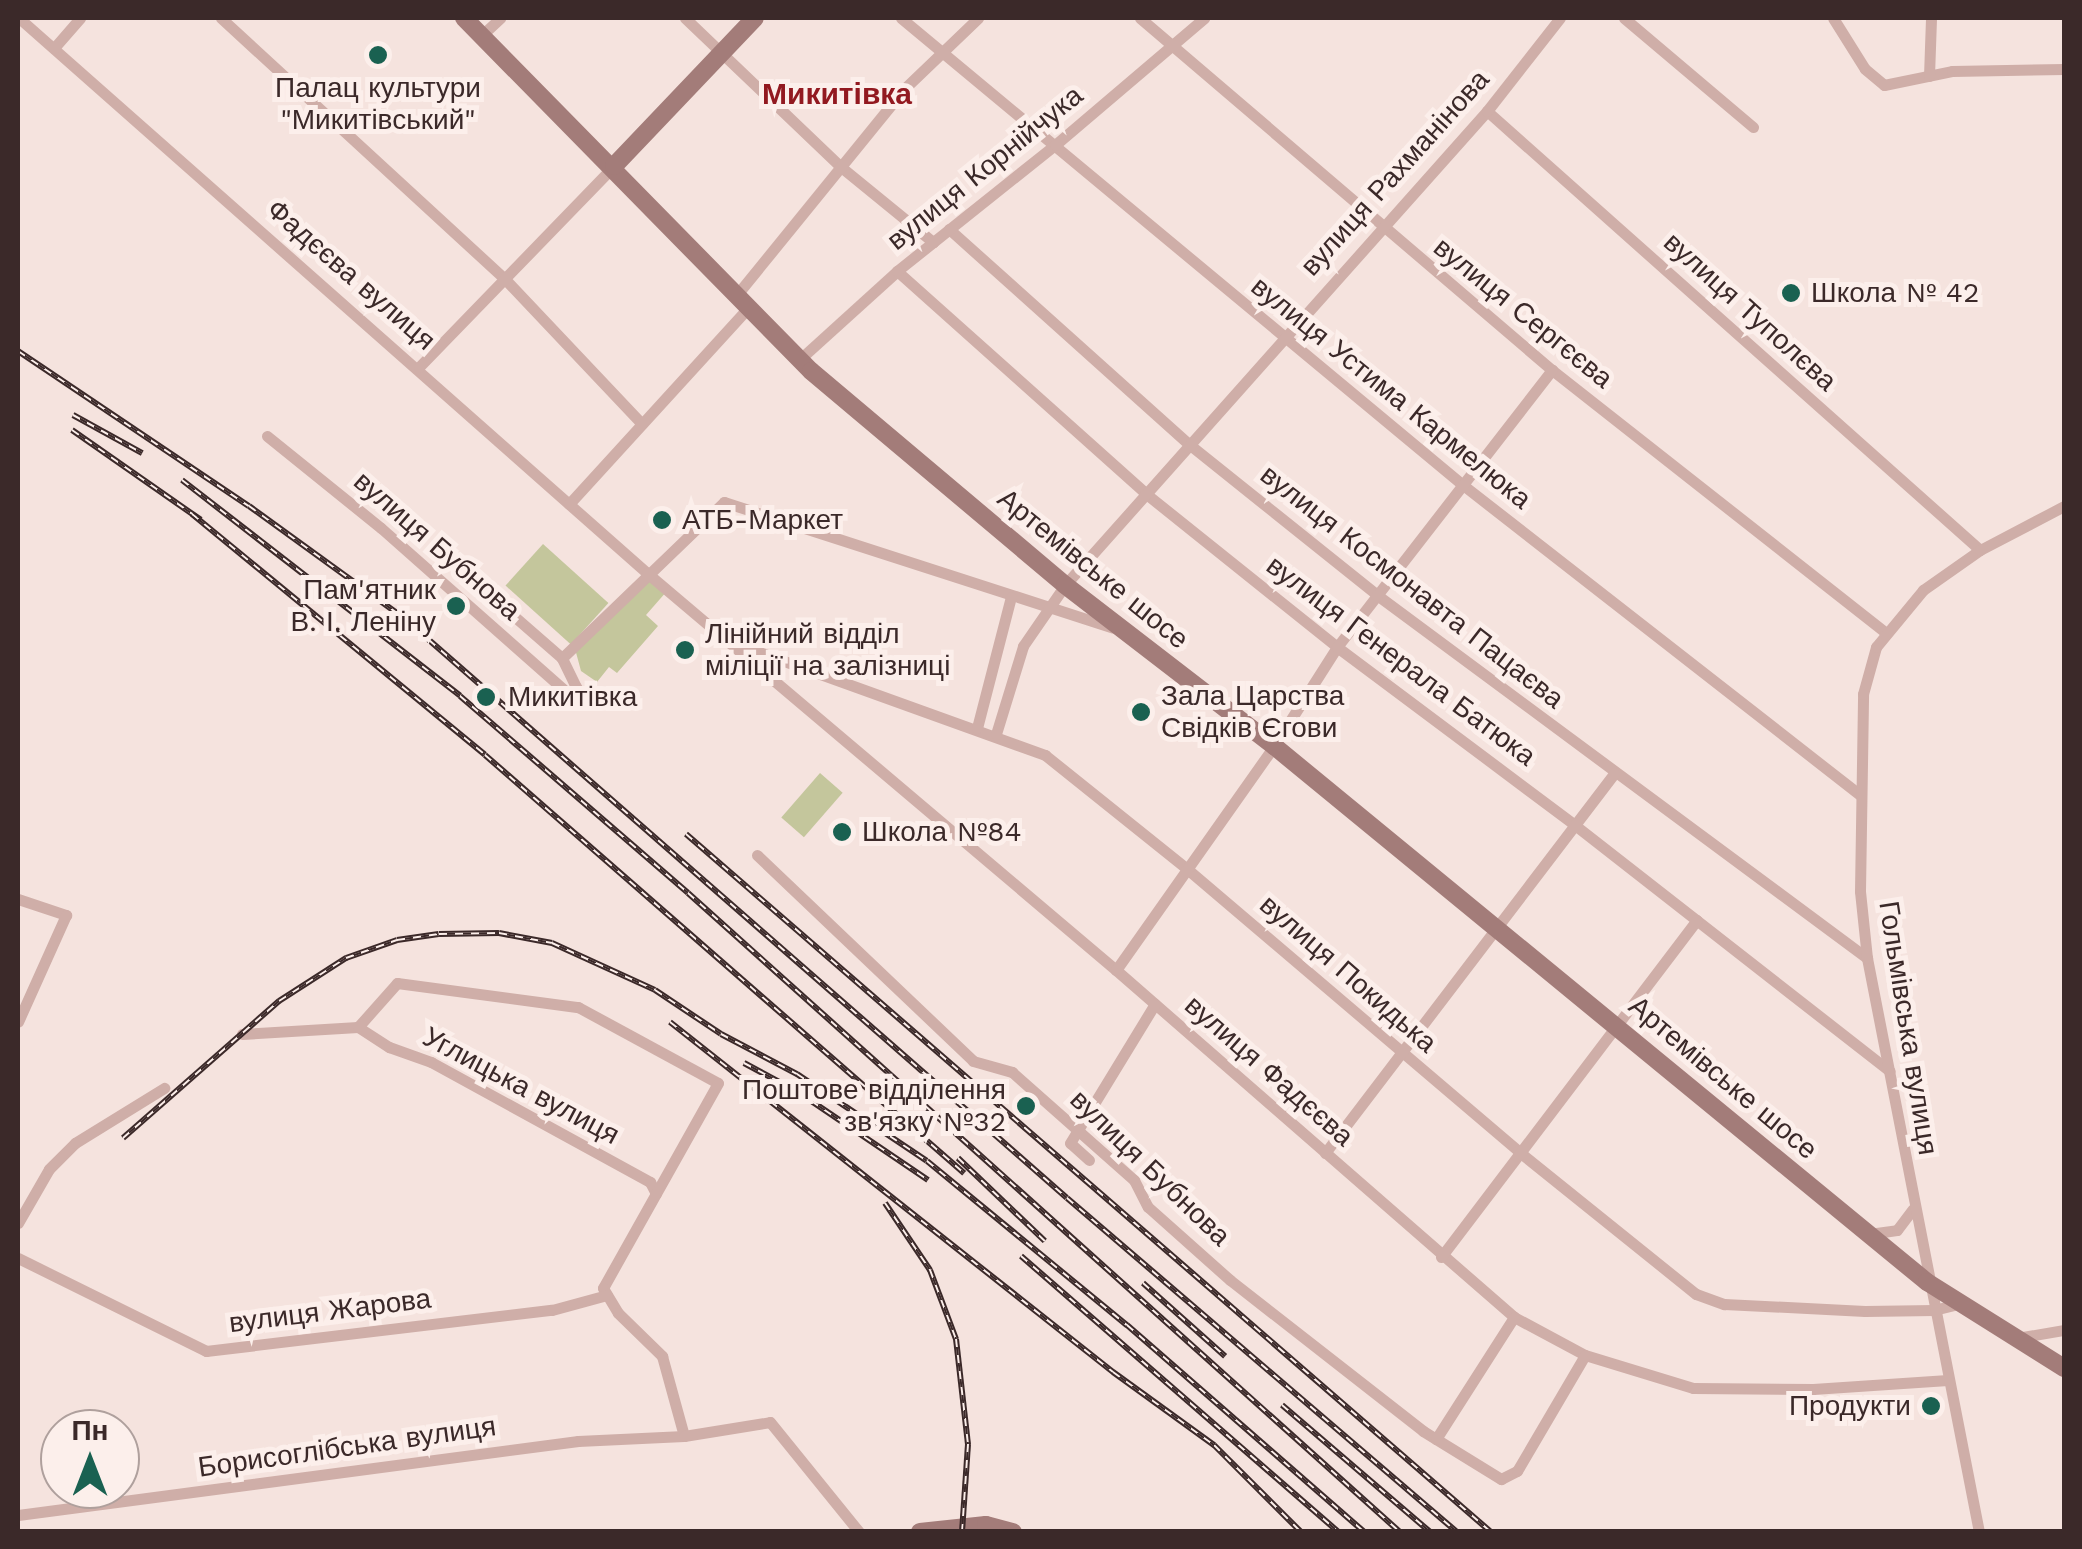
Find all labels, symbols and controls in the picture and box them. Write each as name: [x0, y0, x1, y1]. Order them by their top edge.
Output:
marker: Палац культури "Микитівський": [367, 44, 389, 66]
street label: вулиця Рахманінова: [1294, 63, 1496, 283]
place label: Палац культури "Микитівський": [275, 71, 481, 137]
district label: Микитівка: [762, 76, 912, 112]
street label: вулиця Корнійчука: [880, 79, 1090, 257]
street label: Фадєєва вулиця: [260, 193, 442, 357]
street label: вулиця Туполєва: [1657, 226, 1843, 398]
street label: вулиця Сергєєва: [1427, 231, 1619, 395]
street label: вулиця Устима Кармелюка: [1244, 270, 1538, 516]
place label: Школа № 42: [1811, 276, 1979, 310]
marker: Школа № 42: [1780, 282, 1802, 304]
street label: вулиця Космонавта Пацаєва: [1254, 458, 1570, 716]
street label: вулиця Бубнова: [347, 465, 527, 627]
street label: Артемівське шосе: [991, 482, 1195, 656]
place label: АТБ-Маркет: [682, 503, 843, 537]
marker: АТБ-Маркет: [651, 509, 673, 531]
street label: вулиця Генерала Батюка: [1260, 549, 1542, 773]
place label: Пам'ятник В. І. Леніну: [290, 573, 436, 639]
marker: Пам'ятник В. І. Леніну: [445, 595, 467, 617]
place label: Лінійний відділ міліції на залізниці: [705, 617, 950, 683]
marker: Лінійний відділ міліції на залізниці: [674, 639, 696, 661]
place label: Зала Царства Свідків Єгови: [1161, 679, 1344, 745]
place label: Микитівка: [508, 680, 637, 714]
marker: Микитівка: [473, 684, 499, 710]
marker: Зала Царства Свідків Єгови: [1130, 701, 1152, 723]
place label: Школа №84: [862, 815, 1022, 849]
marker: Школа №84: [831, 821, 853, 843]
street label: вулиця Покидька: [1253, 888, 1443, 1060]
street label: Гольмівська вулиця: [1871, 899, 1945, 1157]
street label: вулиця Фадєєва: [1178, 989, 1360, 1153]
street label: Артемівське шосе: [1622, 989, 1824, 1167]
street label: Углицька вулиця: [417, 1020, 625, 1152]
place label: Поштове відділення зв'язку №32: [742, 1073, 1006, 1139]
street label: вулиця Бубнова: [1063, 1083, 1237, 1253]
marker: Поштове відділення зв'язку №32: [1015, 1095, 1037, 1117]
street label: вулиця Жарова: [227, 1282, 433, 1340]
place label: Продукти: [1789, 1389, 1911, 1423]
marker: Продукти: [1920, 1395, 1942, 1417]
north arrow: [40, 1409, 140, 1509]
street label: Борисоглібська вулиця: [196, 1409, 498, 1485]
text: Пн: [71, 1414, 109, 1447]

